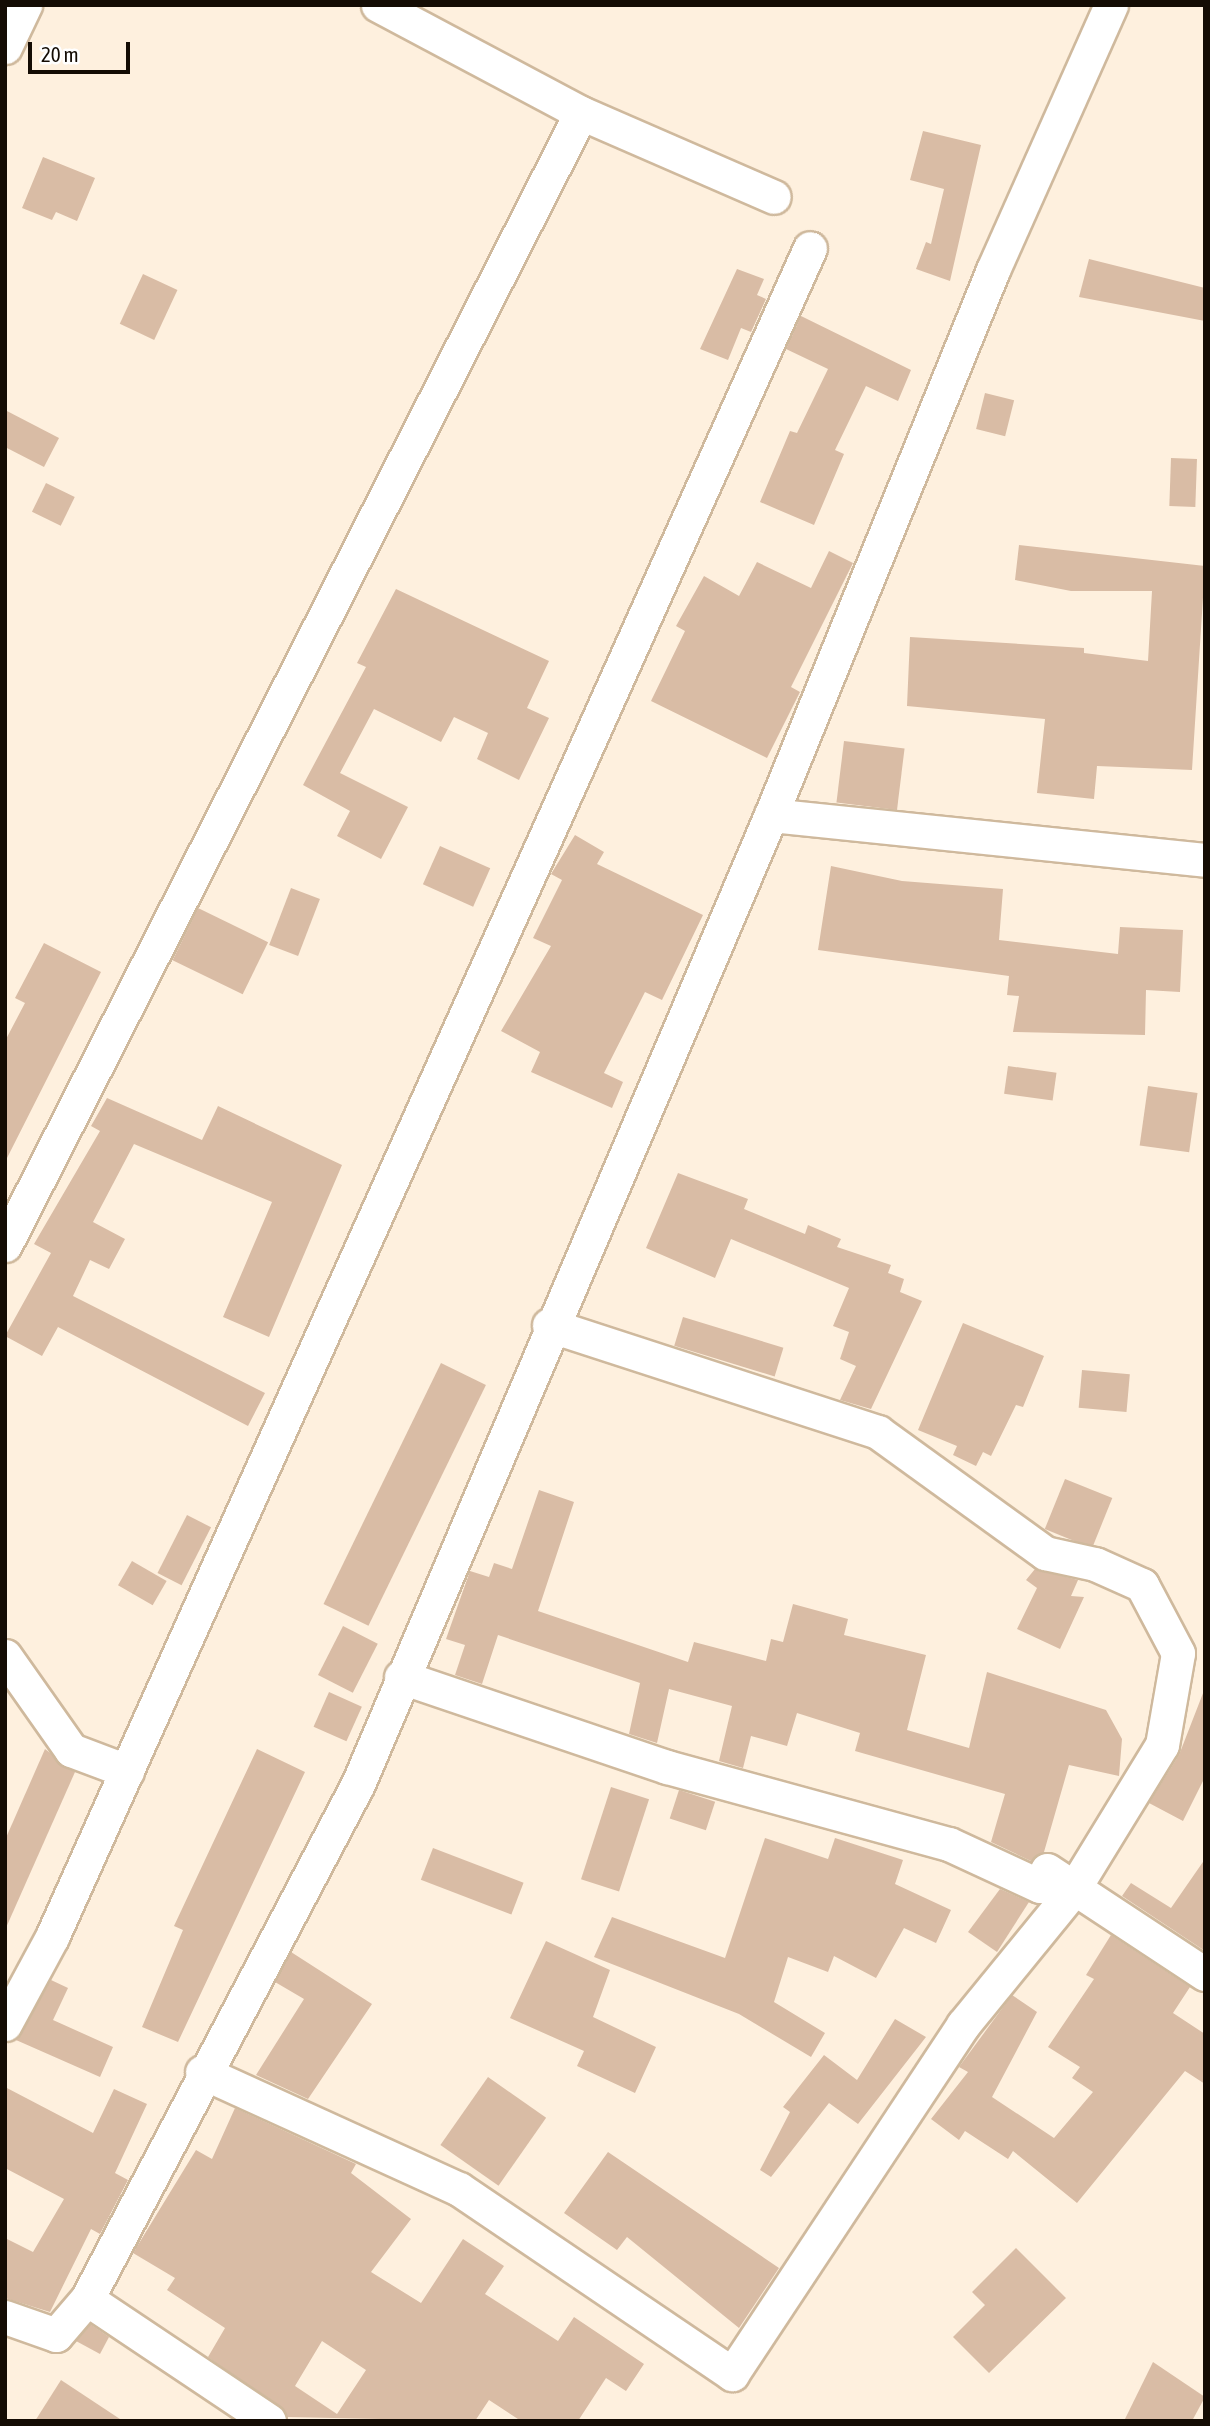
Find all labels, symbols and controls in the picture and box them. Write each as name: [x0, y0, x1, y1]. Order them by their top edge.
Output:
scale bar: [32, 28, 133, 72]
text: 20 m: [41, 42, 79, 66]

